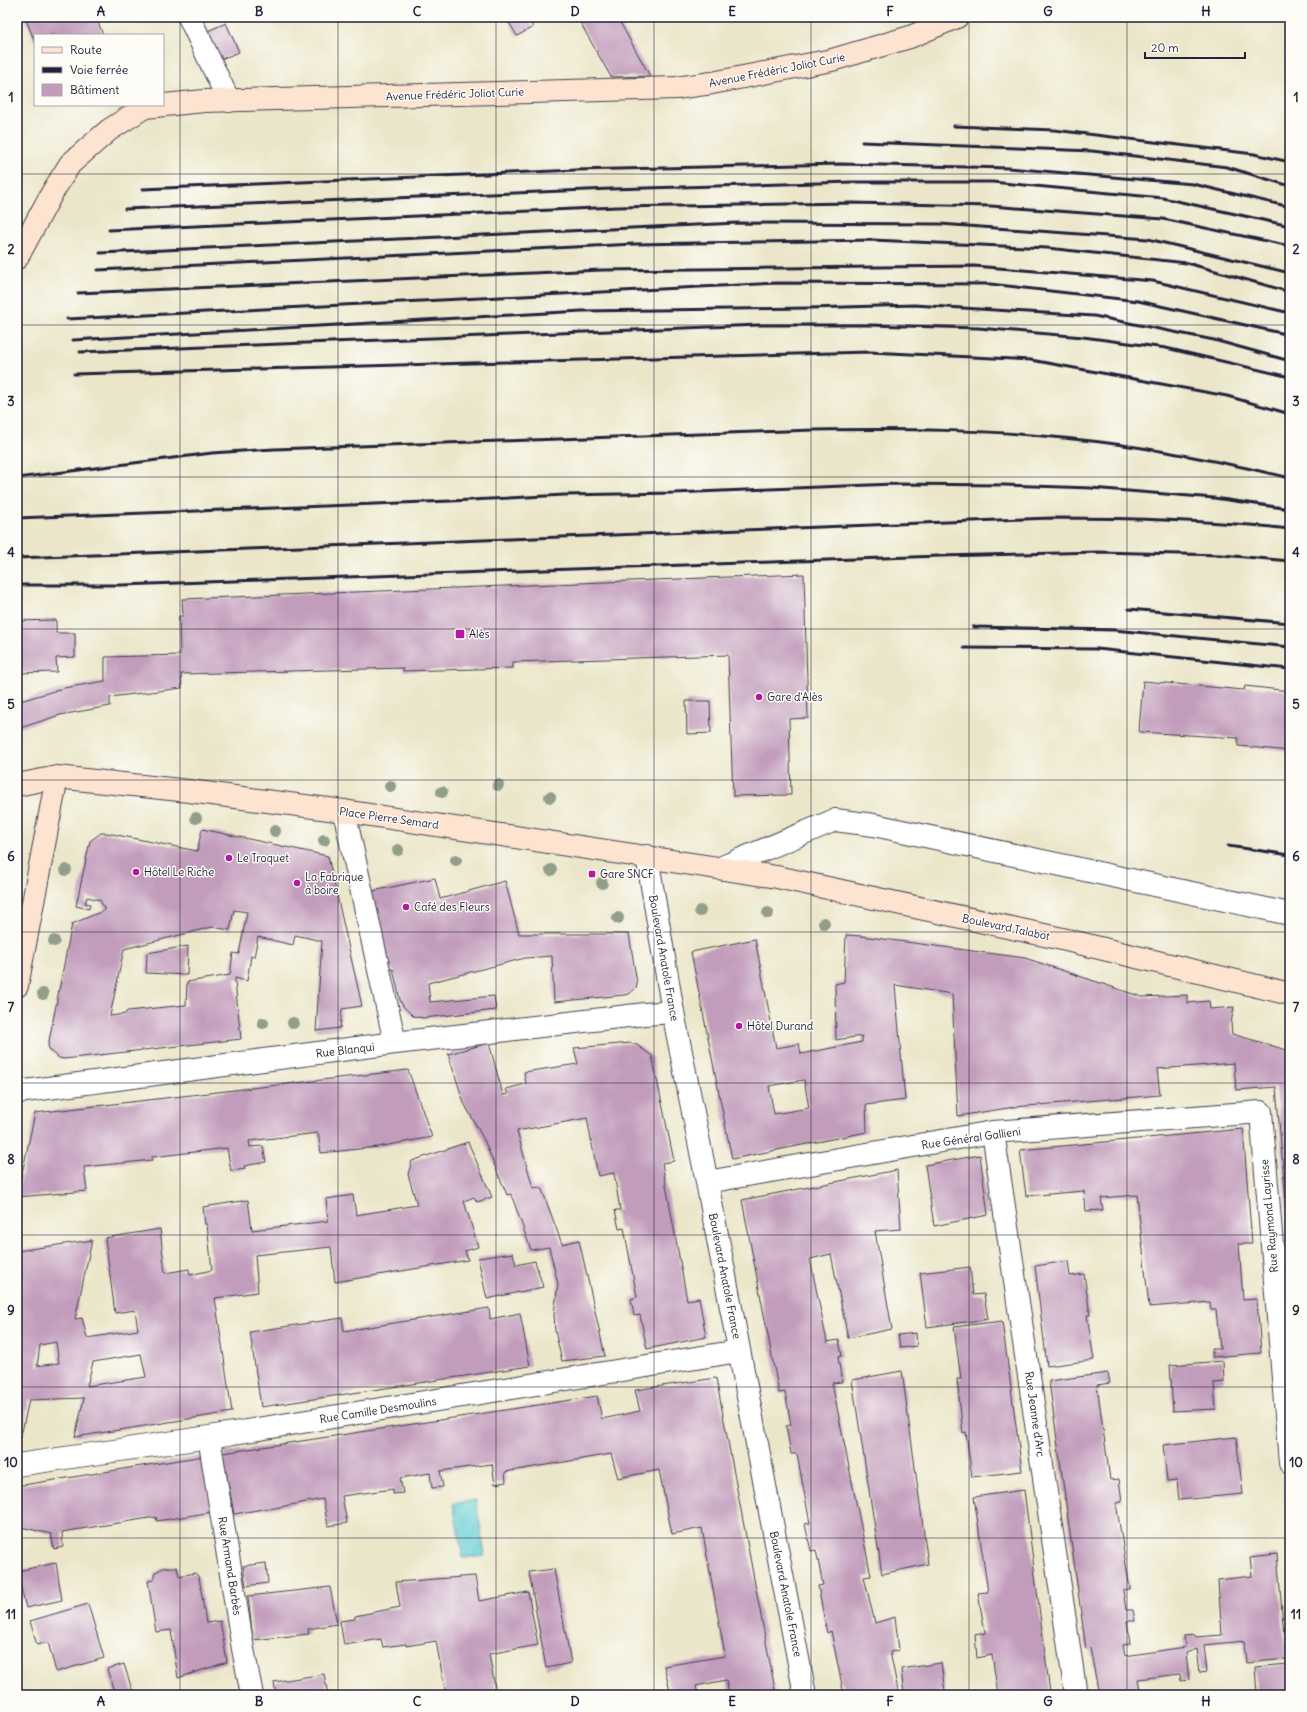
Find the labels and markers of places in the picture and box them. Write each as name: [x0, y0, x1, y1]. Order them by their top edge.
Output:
place label: Alès: [469, 627, 489, 641]
marker: Alès: [454, 628, 466, 640]
place label: Gare d'Alès: [767, 690, 823, 704]
marker: Gare d'Alès: [754, 692, 764, 702]
place label: Le Troquet: [237, 851, 289, 865]
marker: Le Troquet: [224, 853, 234, 863]
place label: Hôtel Le Riche: [144, 865, 214, 879]
marker: Hôtel Le Riche: [131, 867, 141, 877]
place label: Gare SNCF: [600, 867, 654, 881]
marker: Gare SNCF: [587, 869, 597, 879]
place label: La Fabrique à boire: [305, 870, 363, 897]
marker: La Fabrique à boire: [292, 878, 302, 888]
place label: Café des Fleurs: [414, 900, 490, 914]
marker: Café des Fleurs: [401, 902, 411, 912]
place label: Hôtel Durand: [747, 1019, 814, 1033]
marker: Hôtel Durand: [734, 1021, 744, 1031]

